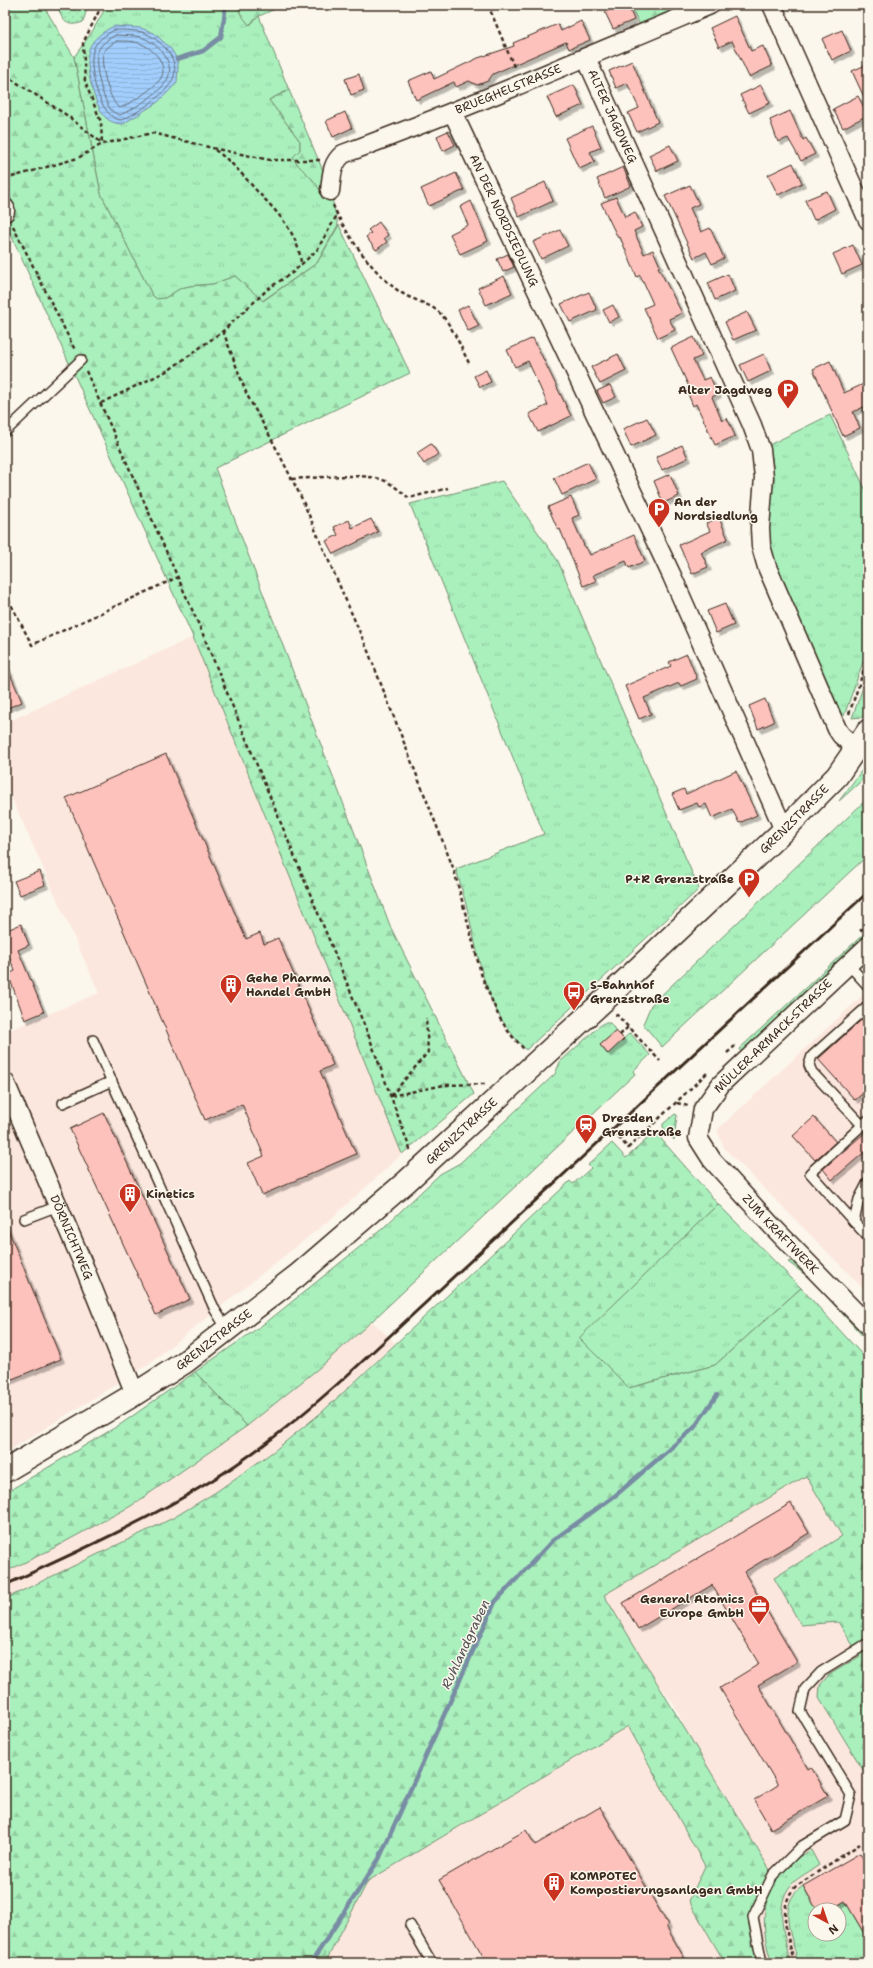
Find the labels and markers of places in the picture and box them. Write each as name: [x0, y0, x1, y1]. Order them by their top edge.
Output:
parking icon: Alter Jagdweg: [775, 377, 801, 410]
place label: Alter Jagdweg: [678, 382, 772, 398]
place label: An der Nordsiedlung: [674, 494, 758, 524]
parking icon: An der Nordsiedlung: [646, 496, 672, 529]
parking icon: P+R Grenzstraße: [736, 866, 762, 899]
place label: P+R Grenzstraße: [625, 871, 734, 887]
place label: Gehe Pharma Handel GmbH: [246, 970, 332, 1000]
building icon: Gehe Pharma Handel GmbH: [218, 972, 244, 1005]
place label: S-Bahnhof Grenzstraße: [590, 977, 670, 1007]
bus stop icon: S-Bahnhof Grenzstraße: [561, 979, 587, 1012]
place label: Dresden Grenzstraße: [602, 1110, 682, 1140]
station icon: Dresden Grenzstraße: [573, 1112, 599, 1145]
building icon: Kinetics: [117, 1181, 143, 1214]
place label: Kinetics: [146, 1186, 195, 1202]
place label: General Atomics Europe GmbH: [640, 1591, 744, 1621]
office icon: General Atomics Europe GmbH: [746, 1593, 772, 1626]
place label: KOMPOTEC Kompostierungsanlagen GmbH: [570, 1868, 763, 1898]
building icon: KOMPOTEC Kompostierungsanlagen GmbH: [541, 1870, 567, 1903]

